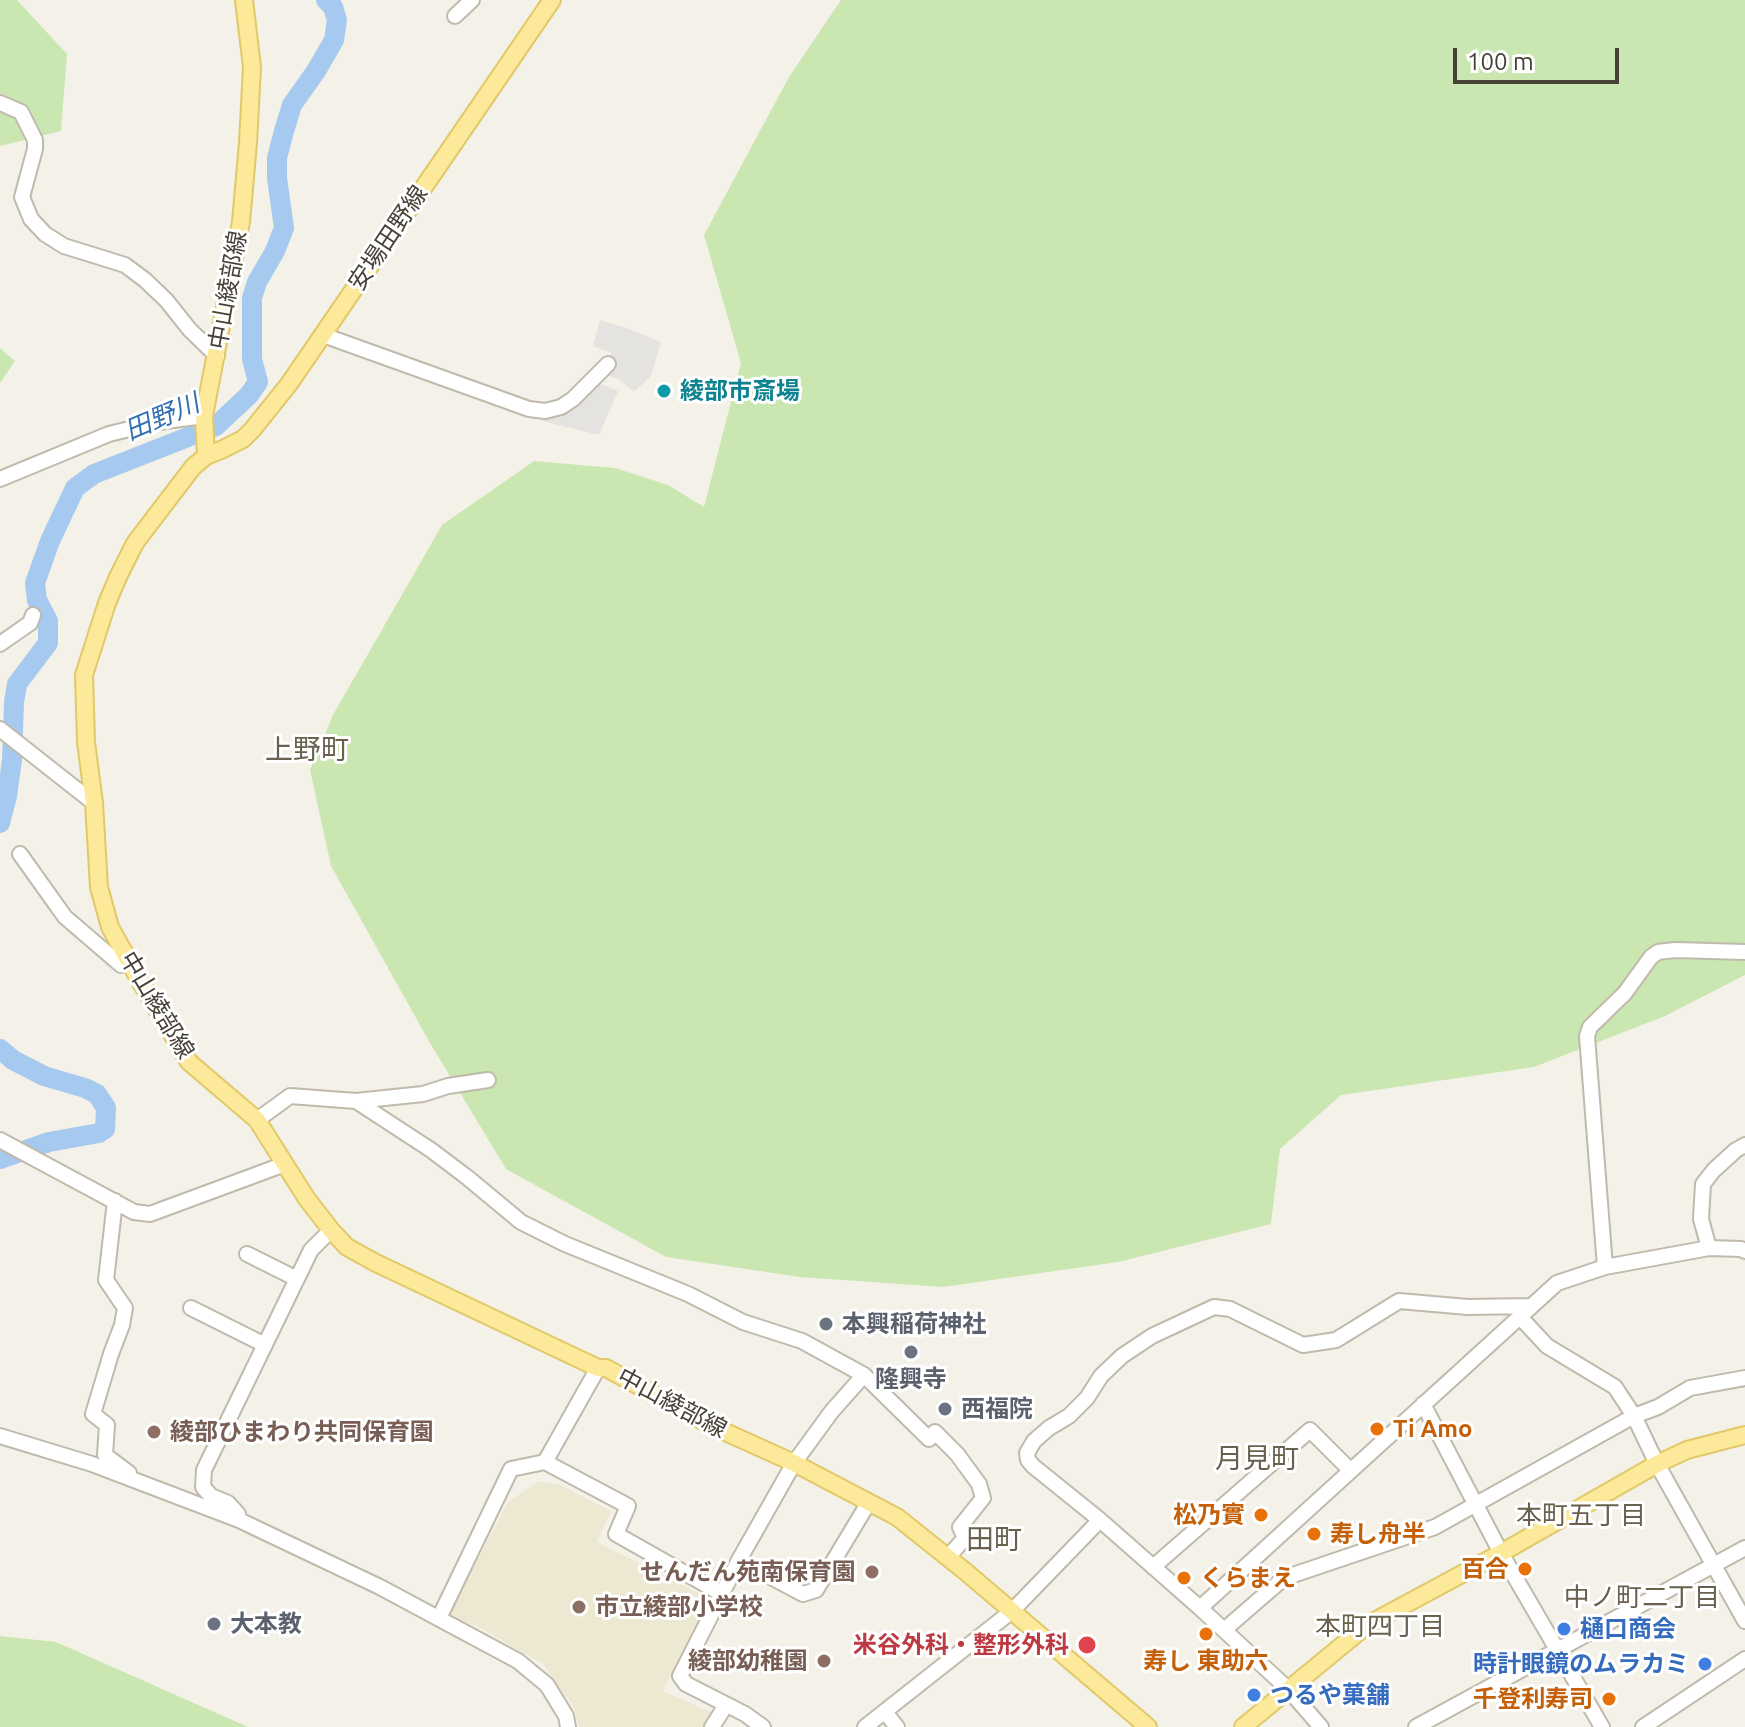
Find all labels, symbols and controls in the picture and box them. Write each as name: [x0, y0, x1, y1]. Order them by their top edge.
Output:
scale bar: [1457, 32, 1623, 82]
text: 100 m: [1467, 48, 1534, 75]
street label: 安場田野線: [343, 180, 433, 296]
street label: 中山綾部線: [203, 228, 253, 352]
place label: 綾部市斎場: [680, 377, 800, 405]
marker: 綾部市斎場: [655, 382, 673, 400]
water label: 田野川: [120, 387, 204, 447]
district label: 上野町: [265, 733, 349, 767]
street label: 中山綾部線: [114, 946, 200, 1064]
place label: 本興稲荷神社: [842, 1310, 986, 1338]
marker: 本興稲荷神社: [817, 1315, 835, 1333]
marker: 隆興寺: [902, 1343, 920, 1361]
street label: 中山綾部線: [612, 1362, 732, 1444]
place label: 隆興寺: [875, 1365, 947, 1393]
place label: 西福院: [961, 1395, 1033, 1423]
marker: 西福院: [936, 1400, 954, 1418]
place label: Ti Amo: [1393, 1415, 1472, 1443]
place label: 綾部ひまわり共同保育園: [170, 1418, 434, 1446]
marker: Ti Amo: [1368, 1420, 1386, 1438]
marker: 綾部ひまわり共同保育園: [145, 1423, 163, 1441]
district label: 月見町: [1215, 1442, 1299, 1476]
district label: 本町五丁目: [1516, 1499, 1646, 1531]
place label: 松乃實: [1173, 1501, 1245, 1529]
marker: 松乃實: [1252, 1506, 1270, 1524]
place label: 寿し舟半: [1330, 1520, 1426, 1548]
district label: 田町: [966, 1523, 1022, 1557]
marker: 寿し舟半: [1305, 1525, 1323, 1543]
place label: 百合: [1461, 1555, 1509, 1583]
place label: せんだん苑南保育園: [640, 1558, 856, 1586]
marker: 百合: [1516, 1560, 1534, 1578]
marker: せんだん苑南保育園: [863, 1563, 881, 1581]
place label: くらまえ: [1200, 1564, 1296, 1592]
marker: くらまえ: [1175, 1569, 1193, 1587]
district label: 中ノ町二丁目: [1564, 1581, 1720, 1613]
place label: 市立綾部小学校: [595, 1593, 763, 1621]
marker: 市立綾部小学校: [570, 1598, 588, 1616]
place label: 大本教: [230, 1610, 302, 1638]
district label: 本町四丁目: [1315, 1610, 1445, 1642]
marker: 大本教: [205, 1615, 223, 1633]
place label: 樋口商会: [1580, 1615, 1676, 1643]
marker: 樋口商会: [1555, 1620, 1573, 1638]
marker: 寿し 東助六: [1197, 1625, 1215, 1643]
place label: 米谷外科・整形外科: [853, 1631, 1069, 1659]
marker: 米谷外科・整形外科: [1076, 1634, 1098, 1656]
place label: 綾部幼稚園: [688, 1647, 808, 1675]
place label: 寿し 東助六: [1143, 1647, 1269, 1675]
place label: 時計眼鏡のムラカミ: [1473, 1650, 1689, 1678]
marker: 綾部幼稚園: [815, 1652, 833, 1670]
marker: 時計眼鏡のムラカミ: [1696, 1655, 1714, 1673]
place label: つるや菓舗: [1270, 1681, 1390, 1709]
place label: 千登利寿司: [1473, 1685, 1593, 1713]
marker: つるや菓舗: [1245, 1686, 1263, 1704]
marker: 千登利寿司: [1600, 1690, 1618, 1708]

